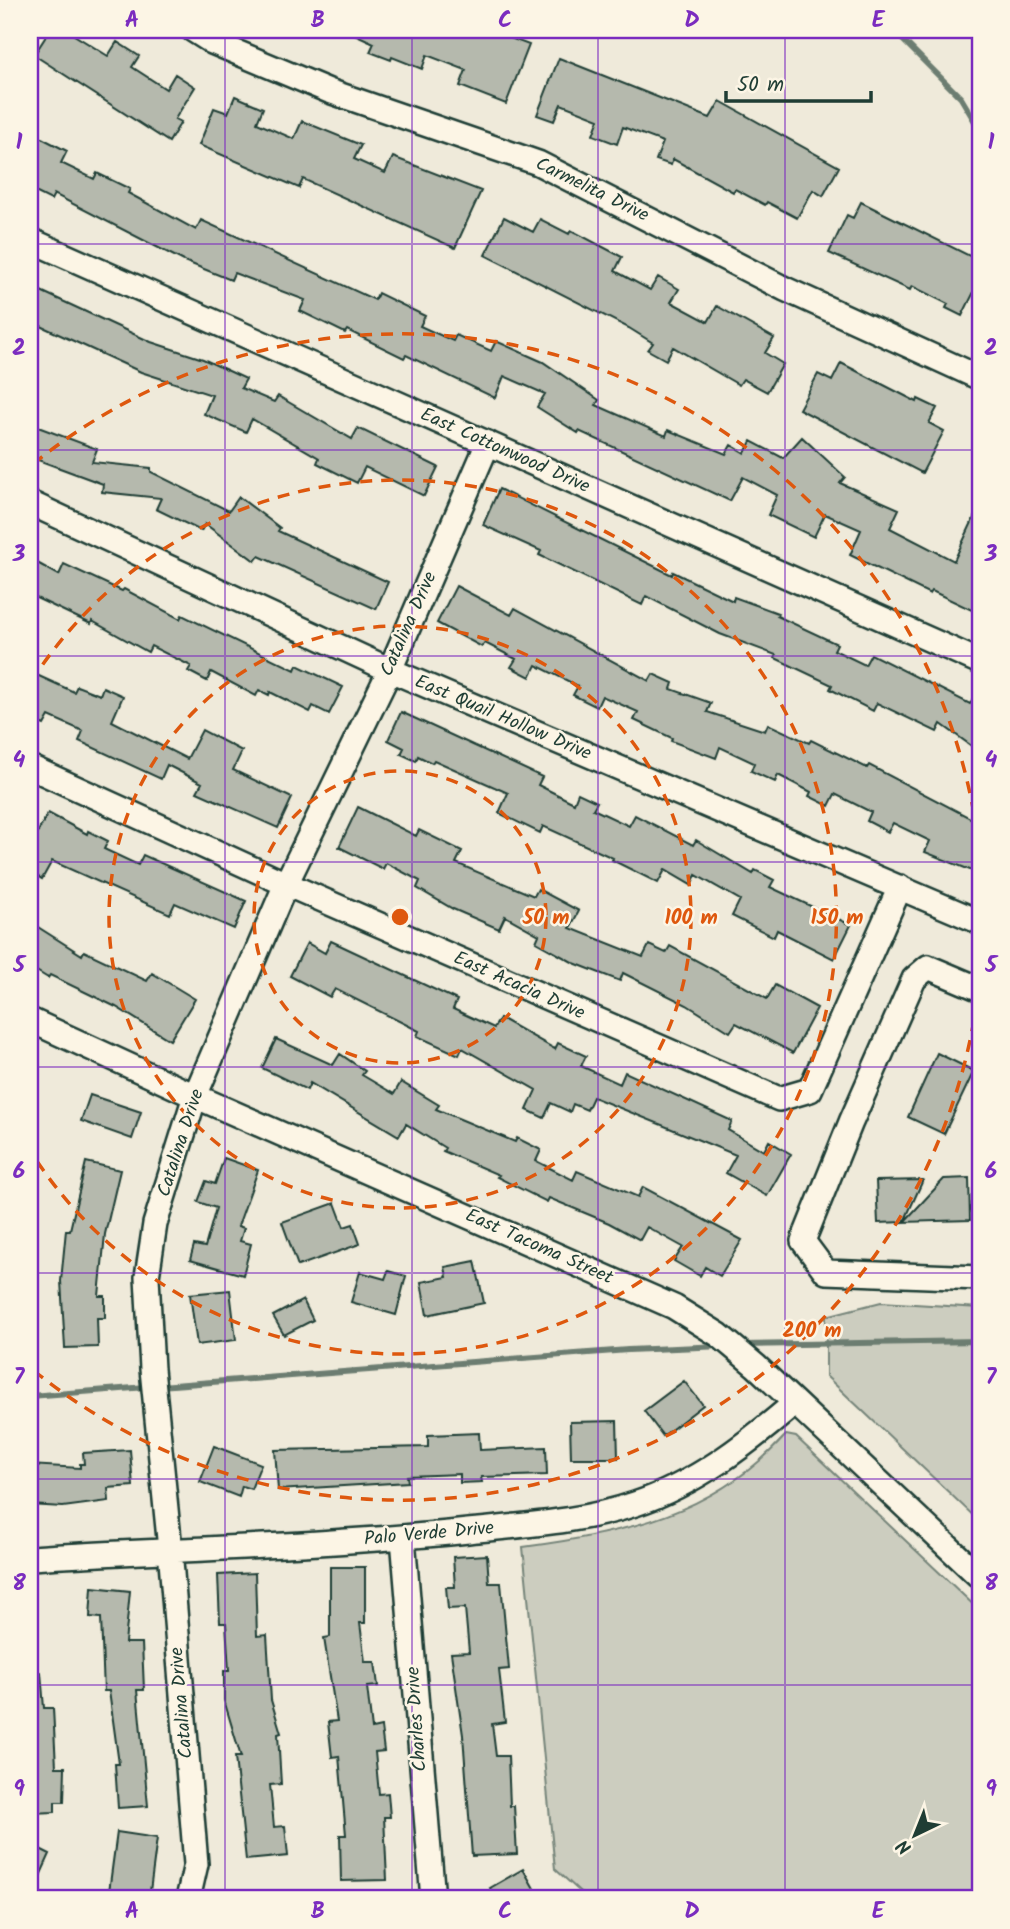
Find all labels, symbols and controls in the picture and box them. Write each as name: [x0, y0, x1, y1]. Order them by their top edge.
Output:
text: A: [125, 3, 139, 39]
text: B: [311, 3, 325, 39]
text: C: [498, 3, 512, 39]
text: D: [684, 3, 700, 39]
text: E: [872, 3, 886, 39]
scale bar: [726, 60, 872, 104]
text: 50 m: [737, 69, 784, 102]
text: 1: [16, 125, 23, 161]
text: 1: [988, 125, 995, 161]
street label: Carmelita Drive: [530, 150, 654, 231]
text: 2: [12, 331, 26, 367]
text: 2: [984, 331, 998, 367]
street label: East Cottonwood Drive: [415, 400, 595, 502]
text: 3: [12, 537, 26, 573]
text: 3: [984, 537, 998, 573]
street label: Catalina Drive: [373, 566, 446, 681]
street label: East Quail Hollow Drive: [410, 667, 596, 769]
text: 4: [13, 743, 26, 779]
text: 4: [985, 743, 998, 779]
text: 50 m: [522, 902, 569, 935]
text: 100 m: [664, 902, 718, 935]
text: 150 m: [810, 902, 864, 935]
centre of rings: [388, 905, 412, 929]
street label: East Acacia Drive: [448, 944, 590, 1029]
text: 5: [12, 948, 27, 984]
text: 5: [984, 948, 999, 984]
street label: Catalina Drive: [149, 1085, 213, 1201]
text: 6: [13, 1154, 25, 1190]
text: 6: [985, 1154, 997, 1190]
street label: East Tacoma Street: [460, 1201, 618, 1293]
text: 200 m: [782, 1315, 842, 1348]
text: 7: [14, 1360, 26, 1396]
text: 7: [986, 1360, 998, 1396]
street label: Palo Verde Drive: [363, 1513, 496, 1555]
text: 8: [12, 1566, 26, 1602]
text: 8: [984, 1566, 998, 1602]
street label: Catalina Drive: [162, 1645, 202, 1760]
street label: Charles Drive: [398, 1665, 436, 1773]
text: 9: [13, 1772, 25, 1808]
text: 9: [985, 1772, 997, 1808]
north arrow: [880, 1800, 950, 1870]
text: N: [890, 1831, 919, 1861]
text: A: [125, 1894, 139, 1929]
text: B: [311, 1894, 325, 1929]
text: C: [498, 1894, 512, 1929]
text: D: [684, 1894, 700, 1929]
text: E: [872, 1894, 886, 1929]

